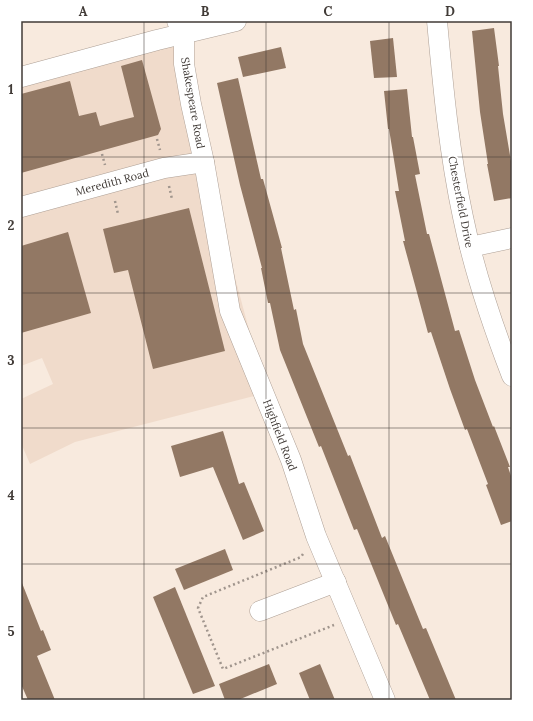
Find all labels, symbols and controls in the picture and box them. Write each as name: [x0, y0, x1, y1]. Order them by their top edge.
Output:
text: A: [79, 3, 88, 20]
text: B: [201, 3, 210, 20]
text: C: [324, 3, 333, 20]
text: D: [445, 3, 455, 20]
street label: Shakespeare Road: [178, 56, 208, 150]
text: 1: [8, 81, 14, 98]
street label: Chesterfield Drive: [445, 155, 477, 249]
street label: Meredith Road: [74, 165, 151, 199]
text: 2: [8, 217, 15, 234]
text: 3: [7, 352, 15, 369]
street label: Highfield Road: [260, 397, 300, 473]
text: 4: [7, 487, 15, 504]
text: 5: [7, 623, 15, 640]

